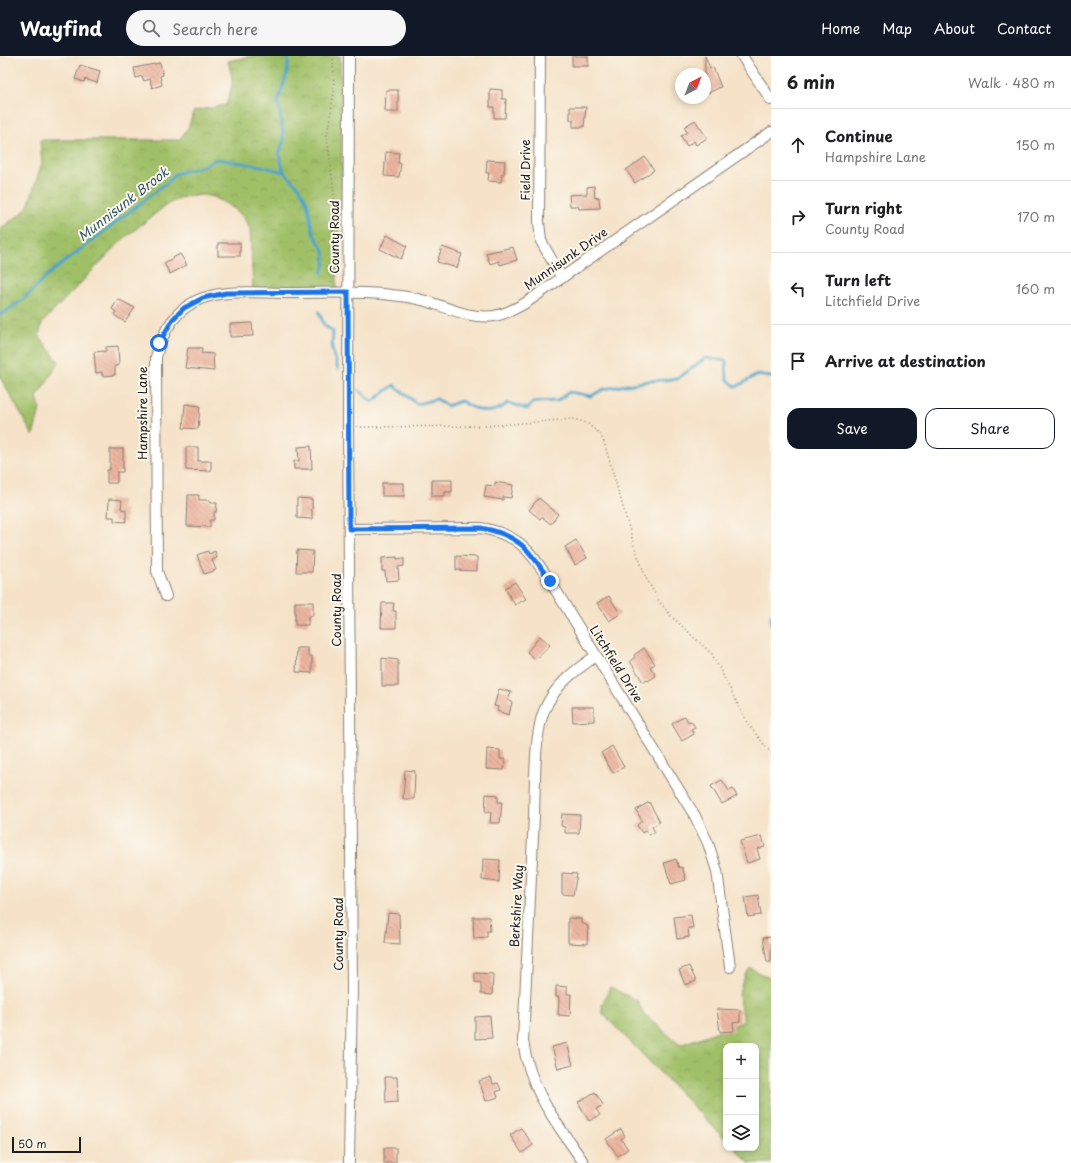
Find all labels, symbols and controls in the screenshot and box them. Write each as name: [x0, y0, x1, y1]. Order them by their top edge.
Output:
search box: [126, 10, 406, 46]
text: Wayfind: [20, 14, 102, 42]
icon: search: [140, 17, 162, 39]
text: Search here: [172, 17, 258, 40]
text: Home: [821, 18, 860, 39]
text: Map: [882, 18, 912, 39]
text: About: [934, 18, 975, 39]
text: Contact: [997, 18, 1051, 39]
north arrow: [675, 68, 711, 104]
text: 6 min: [787, 69, 835, 95]
text: Walk · 480 m: [968, 73, 1055, 92]
text: Continue: [825, 124, 893, 147]
icon: ahead: [787, 134, 809, 156]
text: 150 m: [1016, 135, 1055, 154]
street label: Field Drive: [516, 139, 534, 201]
text: Hampshire Lane: [825, 147, 926, 166]
water label: Munnisunk Brook: [73, 162, 172, 245]
text: Turn right: [825, 196, 902, 219]
street label: County Road: [325, 200, 343, 274]
icon: right: [787, 206, 809, 228]
text: 170 m: [1017, 207, 1055, 226]
text: County Road: [825, 219, 905, 238]
street label: Munnisunk Drive: [520, 223, 611, 294]
text: Turn left: [825, 268, 891, 291]
icon: left: [787, 278, 809, 300]
text: 160 m: [1016, 279, 1055, 298]
text: Litchfield Drive: [825, 291, 920, 310]
route start: [150, 334, 168, 352]
text: Arrive at destination: [825, 349, 986, 372]
icon: arrive: [787, 350, 809, 372]
street label: Hampshire Lane: [133, 366, 151, 460]
button: Save: [787, 408, 917, 449]
button: Share: [925, 408, 1055, 449]
route end: [541, 572, 559, 590]
street label: County Road: [327, 573, 345, 647]
street label: Litchfield Drive: [586, 621, 648, 705]
street label: Berkshire Way: [505, 864, 527, 948]
street label: County Road: [329, 897, 347, 971]
map controls: [723, 1043, 759, 1151]
button: +: [723, 1043, 759, 1079]
button: −: [723, 1079, 759, 1115]
button: layers: [723, 1115, 759, 1151]
scale bar: [12, 1135, 81, 1154]
text: 50 m: [18, 1135, 47, 1152]

